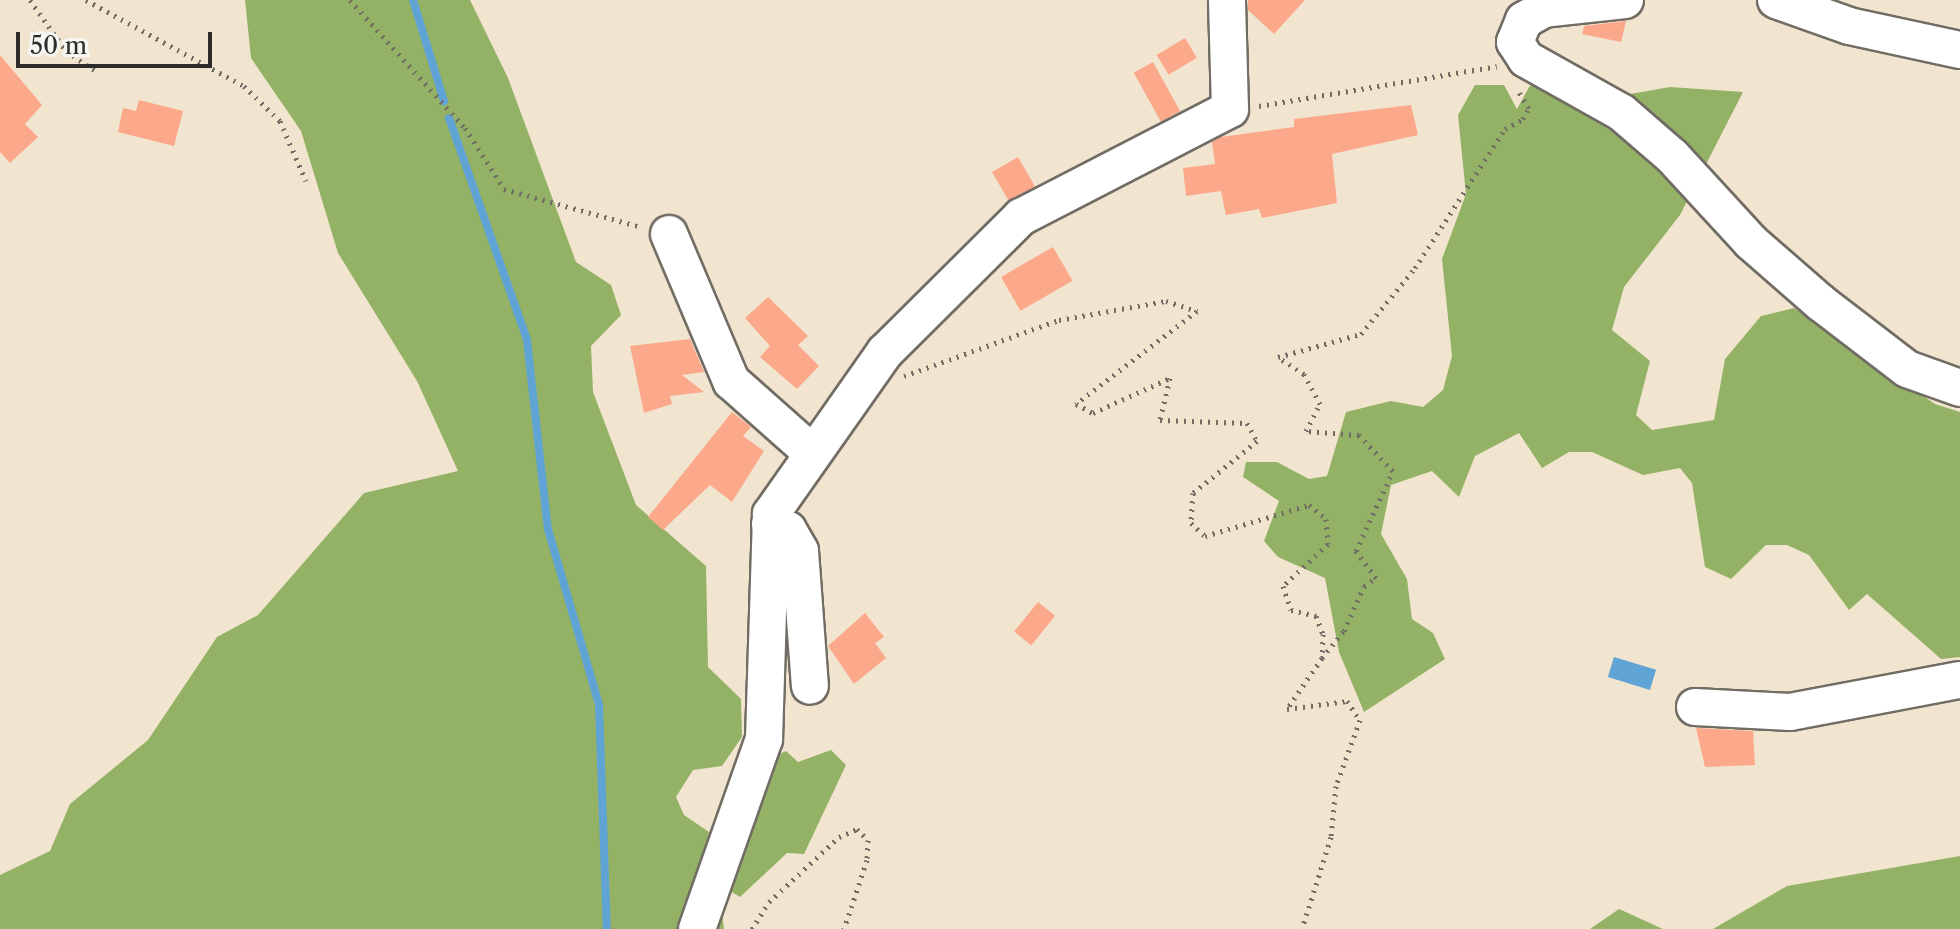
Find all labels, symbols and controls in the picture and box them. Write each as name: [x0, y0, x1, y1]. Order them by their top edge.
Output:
scale bar: [20, 16, 216, 66]
text: 50 m: [30, 31, 87, 60]

